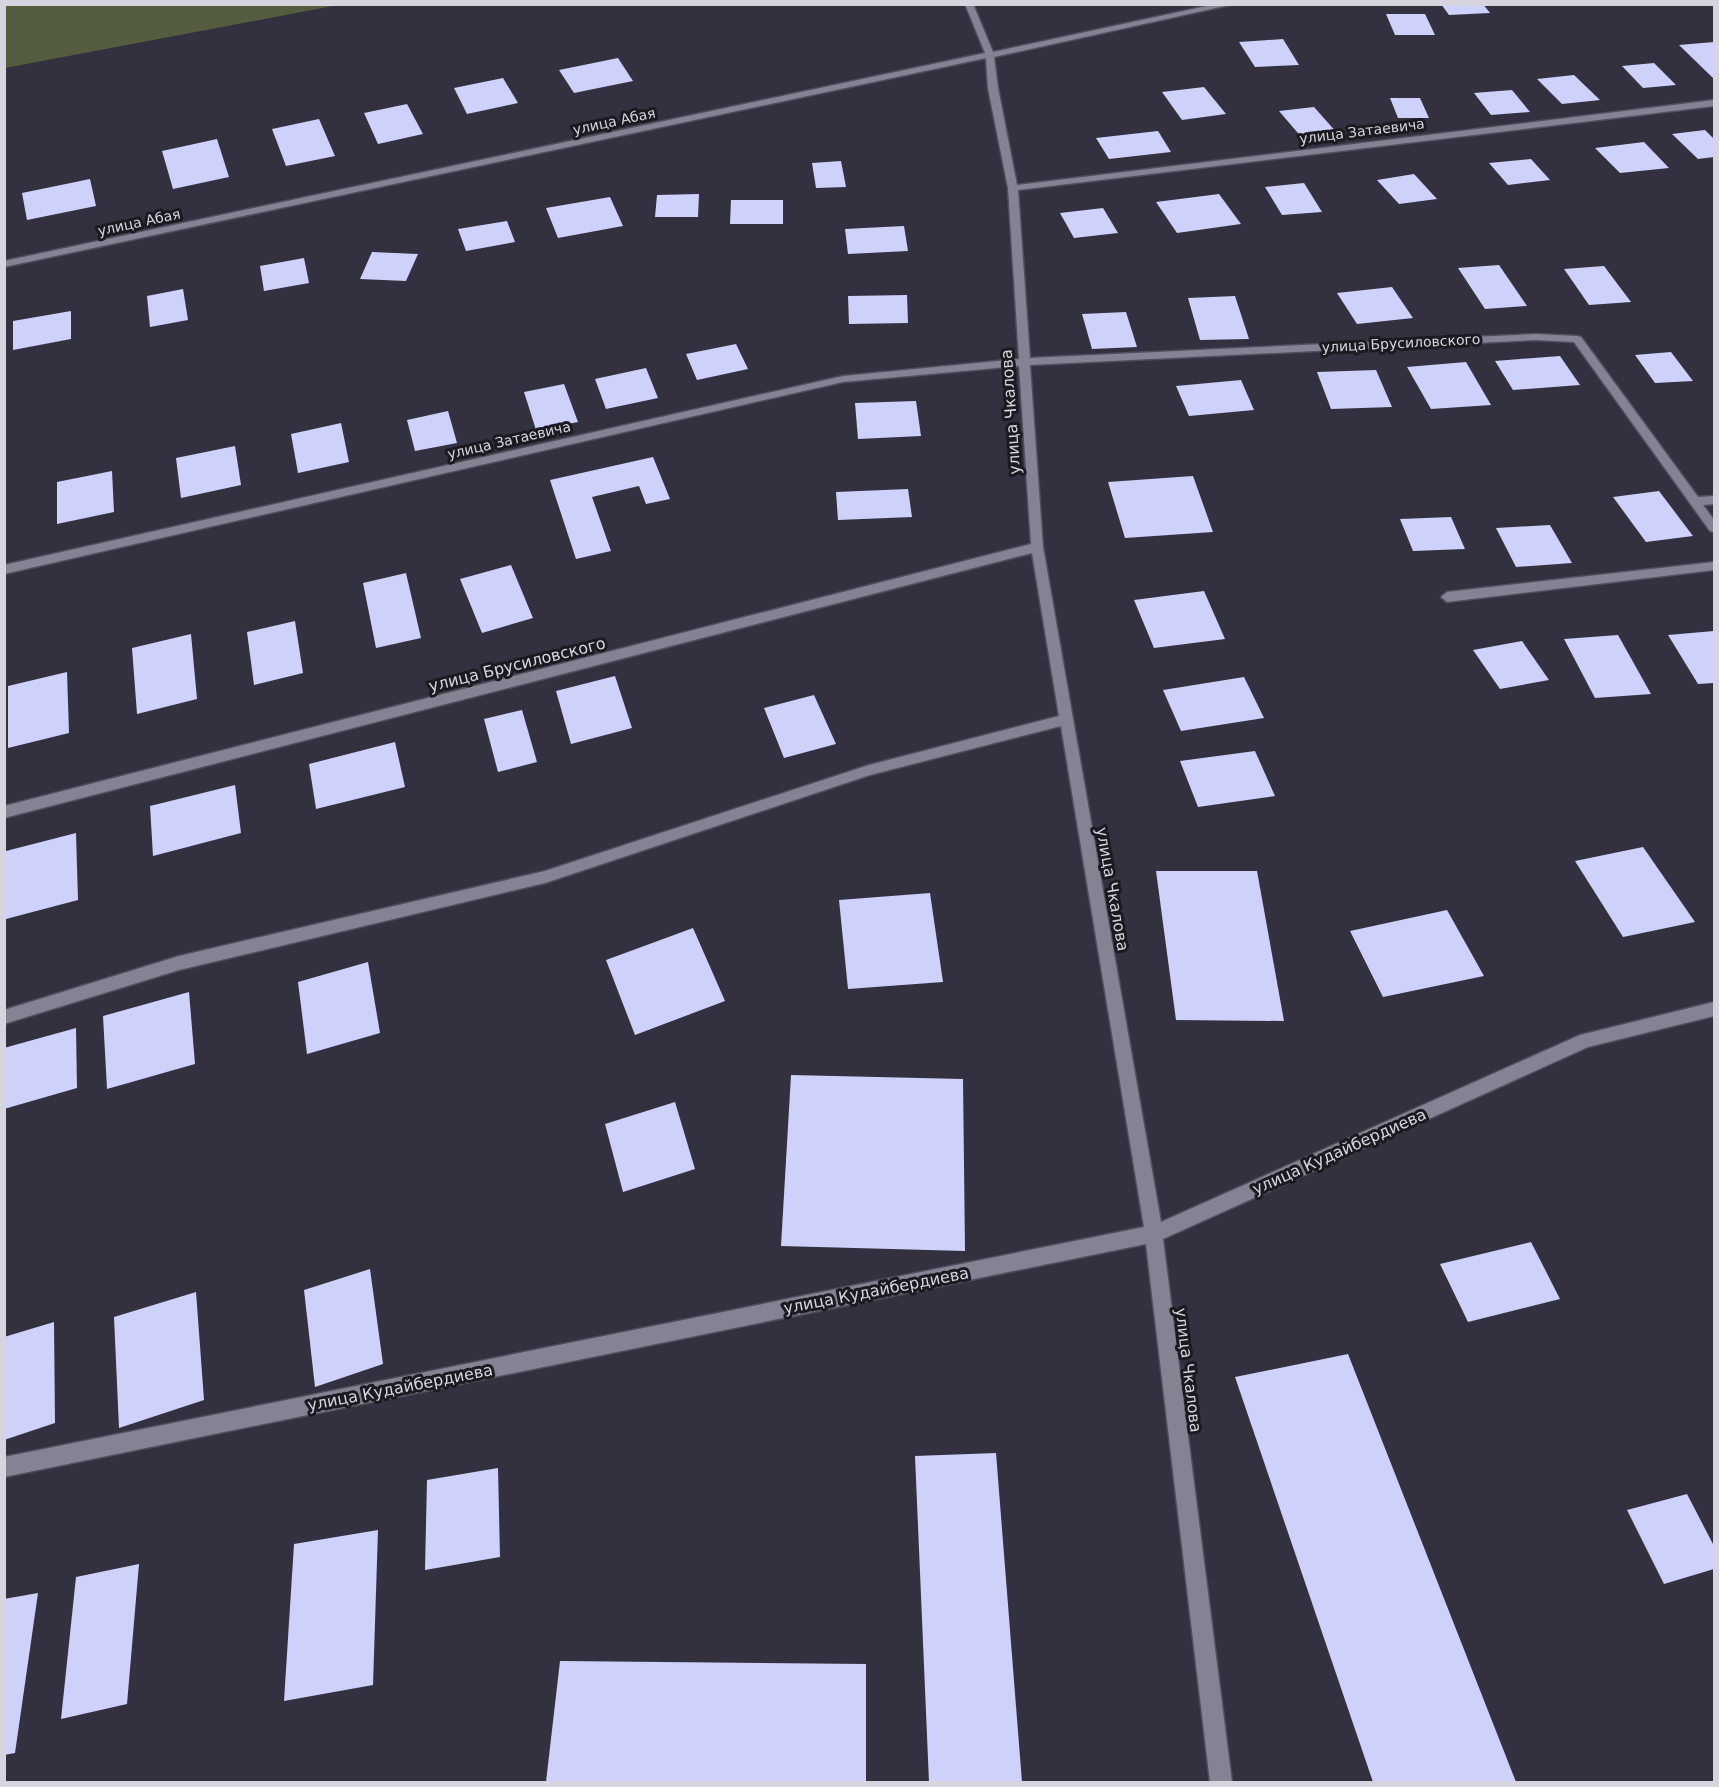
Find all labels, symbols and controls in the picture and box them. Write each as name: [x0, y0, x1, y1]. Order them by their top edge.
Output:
street label: улица Абая: [571, 104, 657, 138]
street label: улица Затаевича: [1298, 115, 1426, 147]
street label: улица Абая: [96, 205, 182, 239]
street label: улица Брусиловского: [1321, 331, 1481, 355]
street label: улица Чкалова: [997, 349, 1024, 475]
street label: улица Затаевича: [446, 418, 572, 462]
street label: улица Брусиловского: [427, 633, 608, 696]
street label: улица Чкалова: [1092, 826, 1133, 953]
street label: улица Кудайбердиева: [1249, 1104, 1429, 1198]
street label: улица Кудайбердиева: [782, 1263, 970, 1318]
street label: улица Чкалова: [1171, 1307, 1206, 1434]
street label: улица Кудайбердиева: [306, 1360, 494, 1415]

